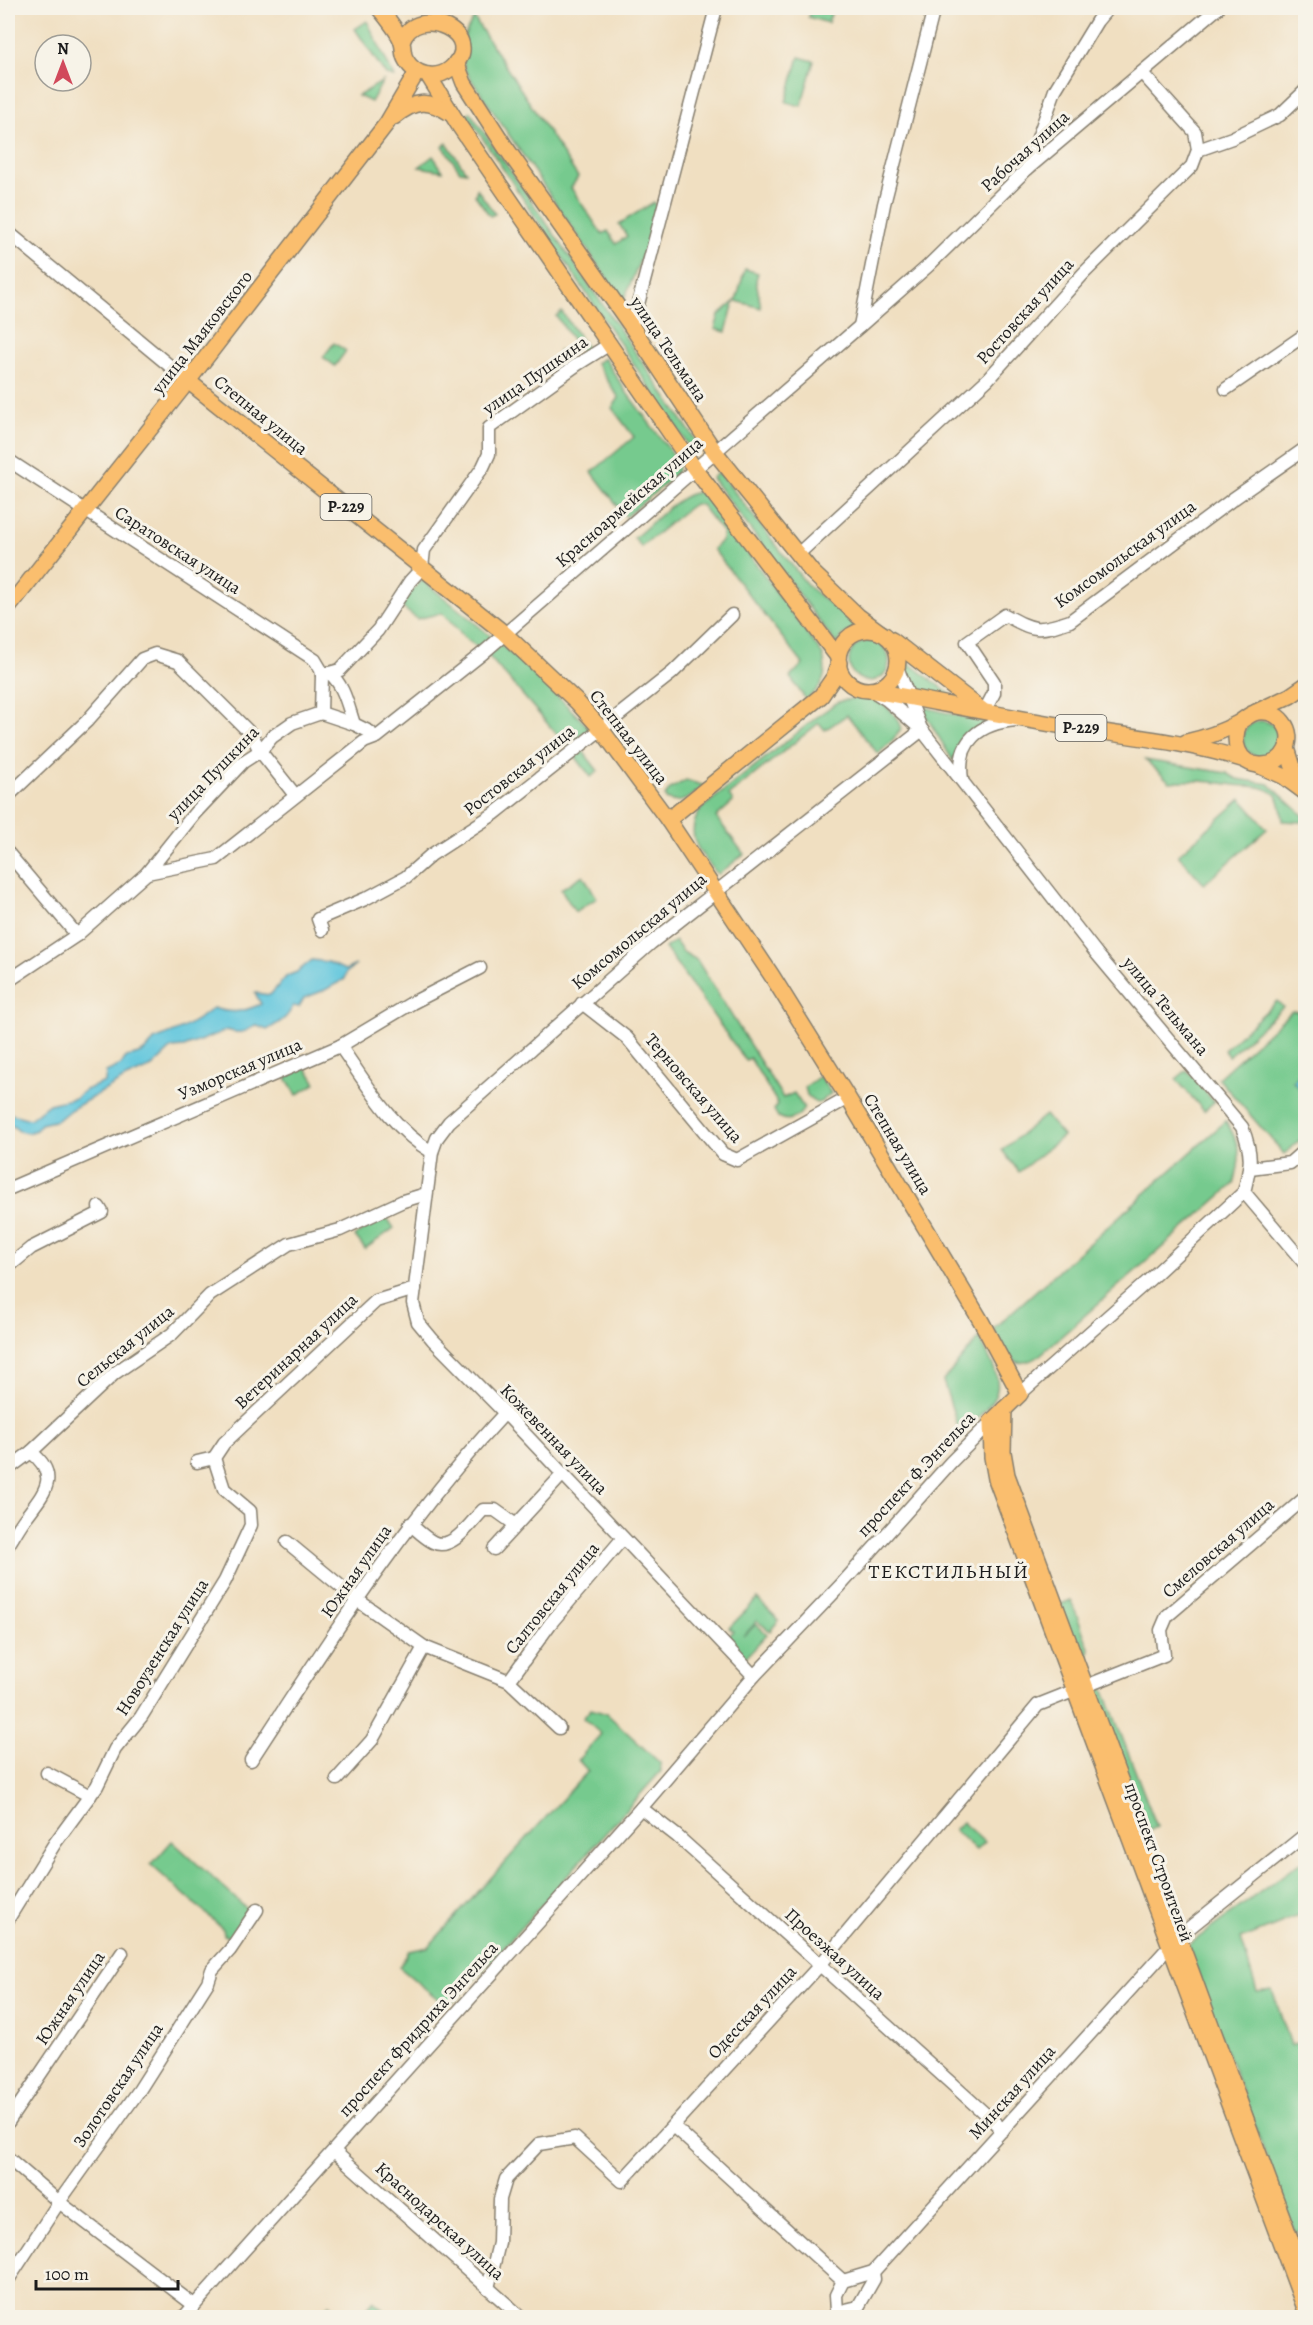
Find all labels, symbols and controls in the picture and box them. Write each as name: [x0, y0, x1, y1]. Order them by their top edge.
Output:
north arrow: [33, 33, 93, 93]
text: N: [57, 38, 69, 60]
street label: Рабочая улица: [976, 104, 1075, 197]
street label: Ростовская улица: [971, 252, 1080, 369]
street label: улица Маяковского: [146, 265, 258, 400]
street label: улица Тельмана: [624, 291, 714, 407]
street label: улица Пушкина: [477, 329, 593, 421]
street label: Степная улица: [209, 370, 314, 461]
street label: Красноармейская улица: [550, 431, 708, 573]
road number: Р-229: [320, 494, 372, 520]
street label: Комсомольская улица: [1049, 494, 1201, 614]
street label: Саратовская улица: [110, 500, 246, 600]
street label: Степная улица: [584, 684, 674, 790]
road number: Р-229: [1056, 715, 1106, 741]
street label: Ростовская улица: [458, 719, 580, 821]
street label: улица Пушкина: [161, 720, 265, 826]
street label: Комсомольская улица: [566, 867, 712, 995]
street label: улица Тельмана: [1117, 951, 1215, 1061]
street label: Терновская улица: [640, 1028, 749, 1148]
street label: Узморская улица: [175, 1032, 306, 1106]
street label: Степная улица: [858, 1089, 938, 1200]
street label: Ветеринарная улица: [229, 1287, 363, 1414]
street label: Сельская улица: [71, 1299, 179, 1393]
street label: Кожевенная улица: [495, 1378, 614, 1500]
street label: проспект Ф.Энгельса: [852, 1406, 981, 1542]
street label: Смеловская улица: [1157, 1492, 1280, 1603]
street label: Южная улица: [315, 1519, 397, 1622]
street label: Салтовская улица: [499, 1536, 605, 1659]
district label: ТЕКСТИЛЬНЫЙ: [868, 1558, 1030, 1585]
street label: Новоузенская улица: [110, 1573, 214, 1720]
street label: проспект Строителей: [1119, 1779, 1199, 1945]
street label: Проезжая улица: [780, 1903, 891, 2006]
street label: проспект Фридриха Энгельса: [333, 1936, 504, 2122]
street label: Южная улица: [30, 1946, 111, 2050]
street label: Одесская улица: [702, 1959, 802, 2064]
street label: Золотовская улица: [67, 2017, 169, 2152]
street label: Минская улица: [963, 2039, 1061, 2144]
street label: Краснодарская улица: [370, 2156, 510, 2286]
scale bar: [36, 2253, 178, 2291]
text: 100 m: [45, 2262, 89, 2286]

